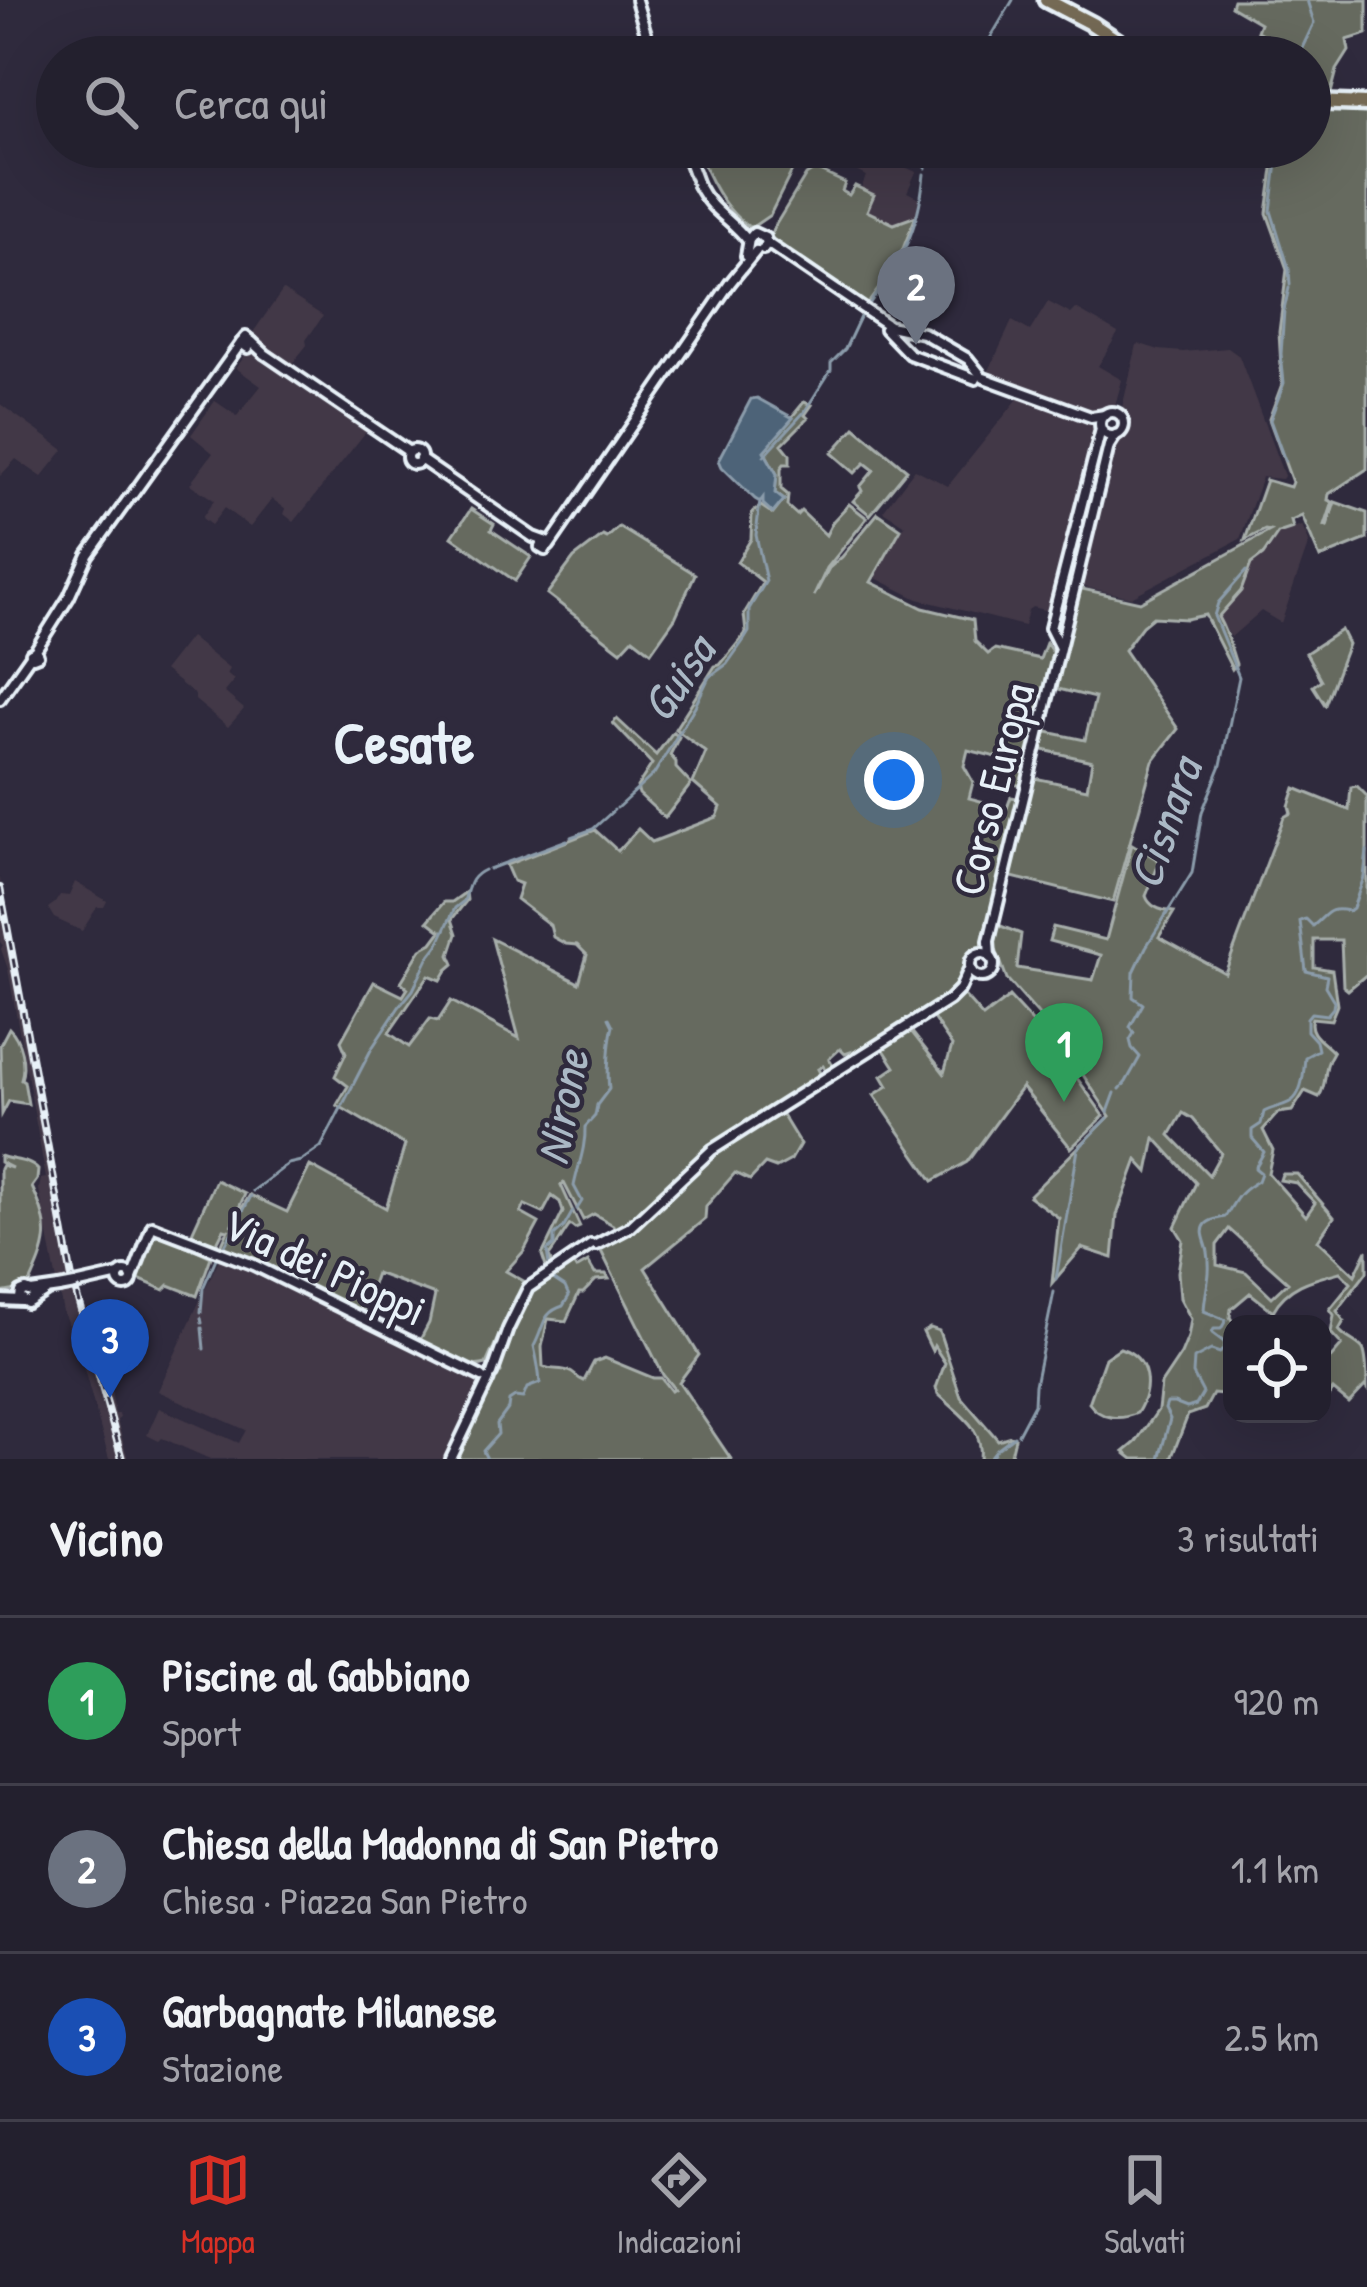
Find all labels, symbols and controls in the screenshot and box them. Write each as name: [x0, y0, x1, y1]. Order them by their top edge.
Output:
search box: [36, 36, 1331, 168]
icon: search: [78, 69, 144, 135]
text: Cerca qui: [174, 72, 328, 133]
pin: 2: [877, 246, 955, 345]
water label: Guisa: [625, 619, 732, 734]
street label: Corso Europa: [936, 677, 1048, 901]
district label: Cesate: [334, 704, 475, 781]
water label: Cisnara: [1112, 745, 1218, 897]
your location: [864, 750, 924, 810]
pin: 1: [1025, 1003, 1103, 1102]
water label: Nirone: [518, 1043, 604, 1170]
street label: Via dei Pioppi: [213, 1192, 437, 1340]
pin: 3: [71, 1299, 149, 1398]
map controls: [1223, 1315, 1331, 1423]
button: locate: [1223, 1315, 1331, 1423]
text: Vicino: [48, 1503, 163, 1572]
text: 3 risultati: [1177, 1511, 1319, 1564]
text: Piscine al Gabbiano: [162, 1644, 470, 1705]
text: 1: [80, 1674, 94, 1727]
text: 920 m: [1233, 1674, 1319, 1727]
text: Sport: [162, 1705, 241, 1758]
text: Chiesa della Madonna di San Pietro: [162, 1812, 718, 1873]
text: 2: [78, 1842, 96, 1895]
text: 1.1 km: [1231, 1842, 1319, 1895]
text: Chiesa · Piazza San Pietro: [162, 1873, 527, 1926]
text: Garbagnate Milanese: [162, 1980, 496, 2041]
text: 3: [78, 2010, 96, 2063]
text: 2.5 km: [1224, 2010, 1319, 2063]
text: Stazione: [162, 2041, 283, 2094]
tab: Mappa: [181, 2147, 255, 2263]
tab: Indicazioni: [617, 2147, 742, 2263]
tab: Salvati: [1104, 2147, 1186, 2263]

